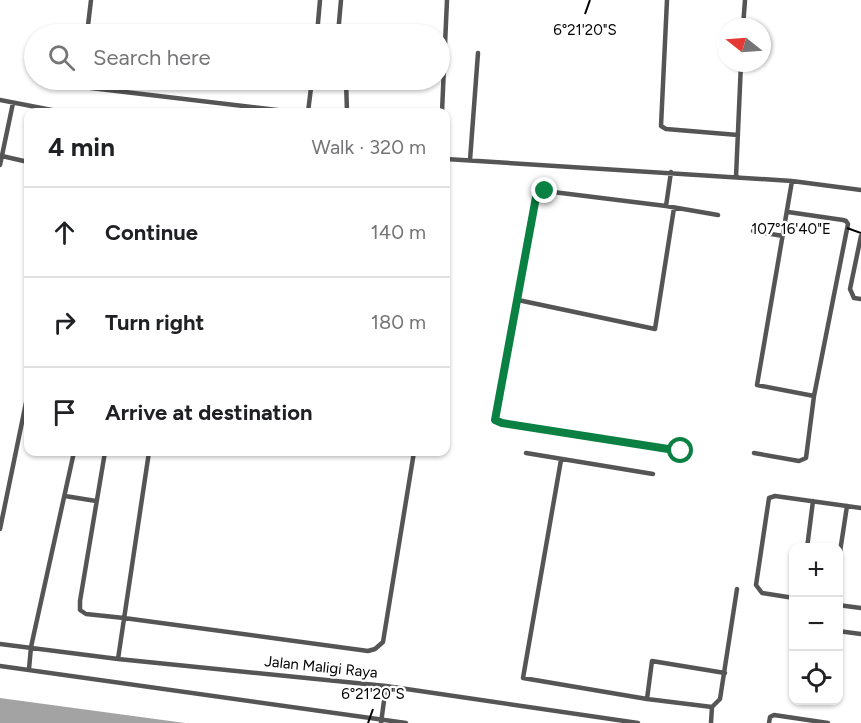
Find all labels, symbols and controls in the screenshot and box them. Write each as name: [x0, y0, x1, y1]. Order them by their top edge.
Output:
north arrow: [717, 18, 771, 72]
text: 6°21'20"S: [553, 21, 617, 39]
search box: [24, 24, 450, 90]
icon: search: [45, 41, 78, 74]
text: Search here: [93, 44, 211, 71]
text: 4 min: [48, 131, 115, 163]
text: Walk · 320 m: [312, 135, 426, 159]
route end: [531, 177, 557, 203]
icon: ahead: [48, 216, 81, 249]
text: Continue: [105, 219, 198, 246]
text: 140 m: [371, 220, 426, 244]
text: 107°16'40"E: [751, 220, 831, 238]
icon: right: [48, 306, 81, 339]
text: Turn right: [105, 309, 204, 336]
text: 180 m: [371, 310, 426, 334]
icon: arrive: [48, 396, 81, 429]
text: Arrive at destination: [105, 399, 313, 426]
route start: [667, 437, 693, 463]
map controls: [789, 543, 843, 705]
button: +: [789, 543, 843, 597]
button: −: [789, 597, 843, 651]
button: locate: [789, 651, 843, 705]
street label: Jalan Maligi Raya: [263, 652, 379, 682]
text: 6°21'20"S: [341, 685, 405, 703]

